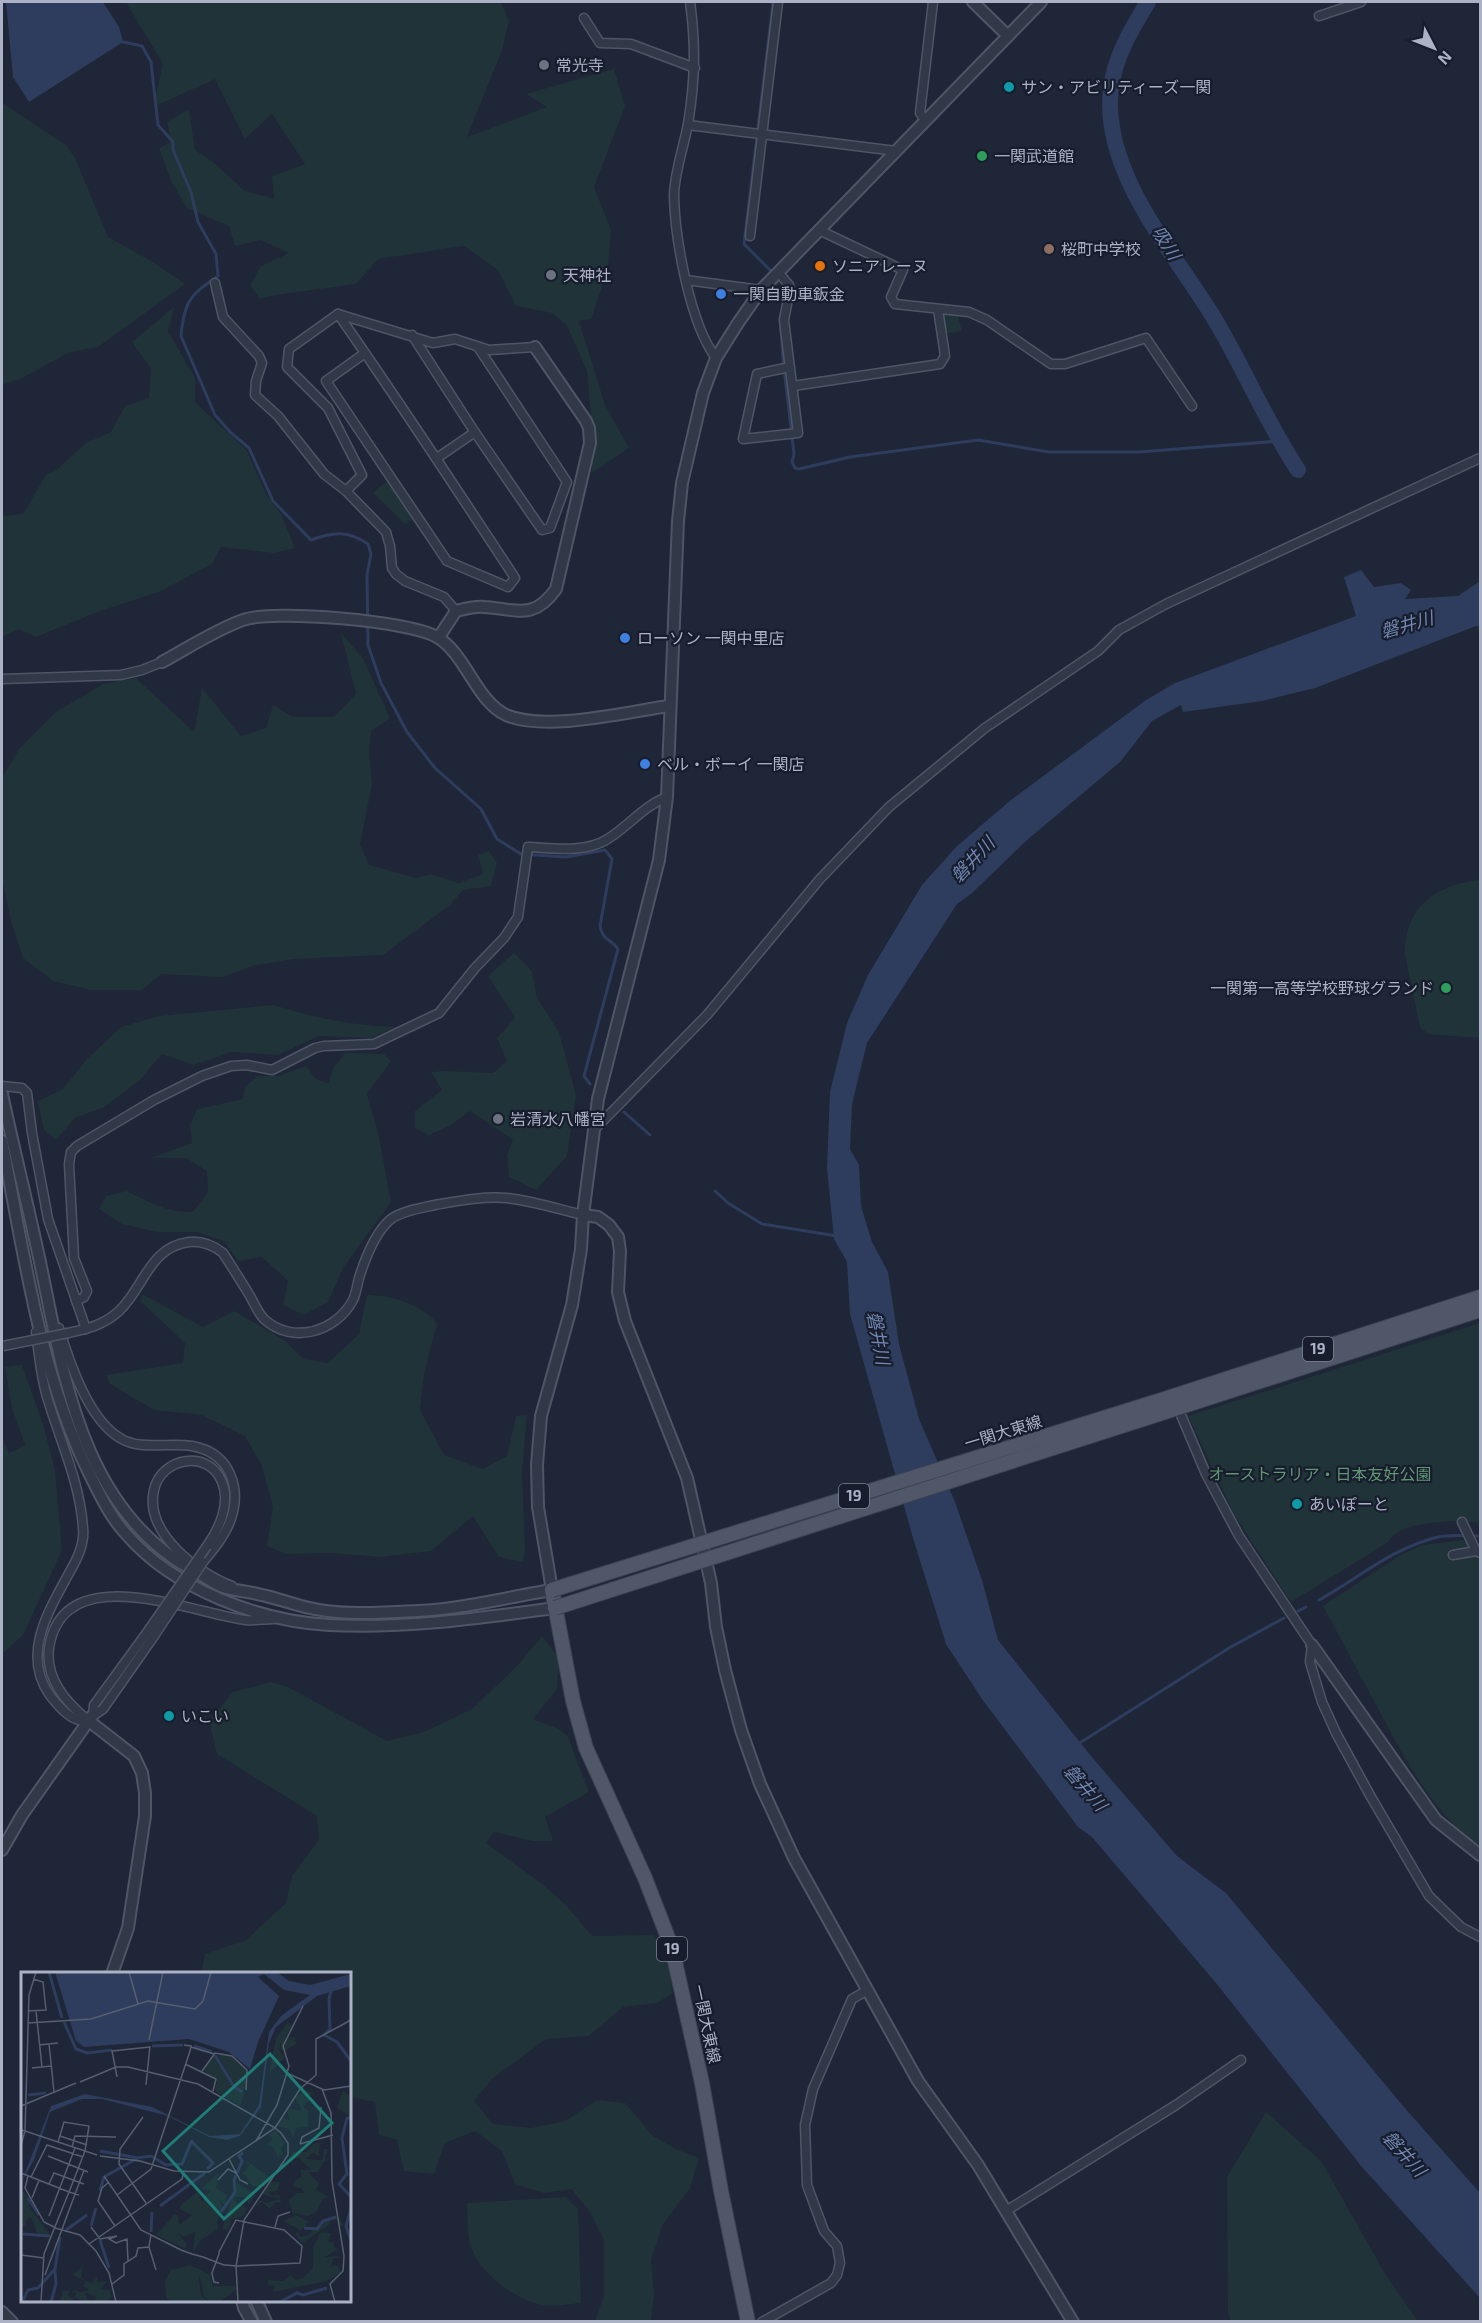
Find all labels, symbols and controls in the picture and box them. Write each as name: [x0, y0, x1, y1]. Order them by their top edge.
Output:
north arrow: [1404, 18, 1464, 78]
text: N: [1435, 48, 1456, 69]
place label: 常光寺: [556, 55, 604, 74]
marker: 常光寺: [537, 58, 551, 72]
place label: サン・アビリティーズ一関: [1021, 77, 1211, 96]
marker: サン・アビリティーズ一関: [1002, 80, 1016, 94]
place label: 一関武道館: [994, 146, 1074, 165]
marker: 一関武道館: [975, 149, 989, 163]
water label: 吸川: [1148, 221, 1187, 265]
place label: 桜町中学校: [1061, 239, 1141, 258]
marker: 桜町中学校: [1042, 242, 1056, 256]
place label: ソニアレーヌ: [832, 256, 928, 275]
marker: ソニアレーヌ: [813, 259, 827, 273]
place label: 天神社: [563, 265, 611, 284]
marker: 天神社: [544, 268, 558, 282]
place label: 一関自動車鈑金: [733, 284, 845, 303]
marker: 一関自動車鈑金: [714, 287, 728, 301]
water label: 磐井川: [1378, 605, 1438, 642]
place label: ローソン 一関中里店: [637, 628, 785, 647]
marker: ローソン 一関中里店: [618, 631, 632, 645]
place label: ベル・ボーイ 一関店: [657, 754, 805, 773]
marker: ベル・ボーイ 一関店: [638, 757, 652, 771]
water label: 磐井川: [946, 831, 1000, 887]
place label: 一関第一高等学校野球グランド: [1210, 978, 1434, 997]
marker: 一関第一高等学校野球グランド: [1439, 981, 1453, 995]
place label: 岩清水八幡宮: [510, 1109, 606, 1128]
marker: 岩清水八幡宮: [491, 1112, 505, 1126]
water label: 磐井川: [863, 1309, 895, 1368]
road number: 19: [1303, 1337, 1333, 1361]
street label: 一関大東線: [962, 1411, 1044, 1452]
park label: オーストラリア・日本友好公園: [1208, 1464, 1432, 1483]
road number: 19: [839, 1484, 869, 1508]
place label: あいぽーと: [1309, 1494, 1389, 1513]
marker: あいぽーと: [1290, 1497, 1304, 1511]
place label: いこい: [181, 1706, 229, 1725]
marker: いこい: [162, 1709, 176, 1723]
water label: 磐井川: [1060, 1760, 1113, 1816]
road number: 19: [657, 1937, 687, 1961]
inset map: [21, 1972, 351, 2302]
street label: 一関大東線: [690, 1983, 725, 2065]
water label: 磐井川: [1379, 2126, 1432, 2182]

